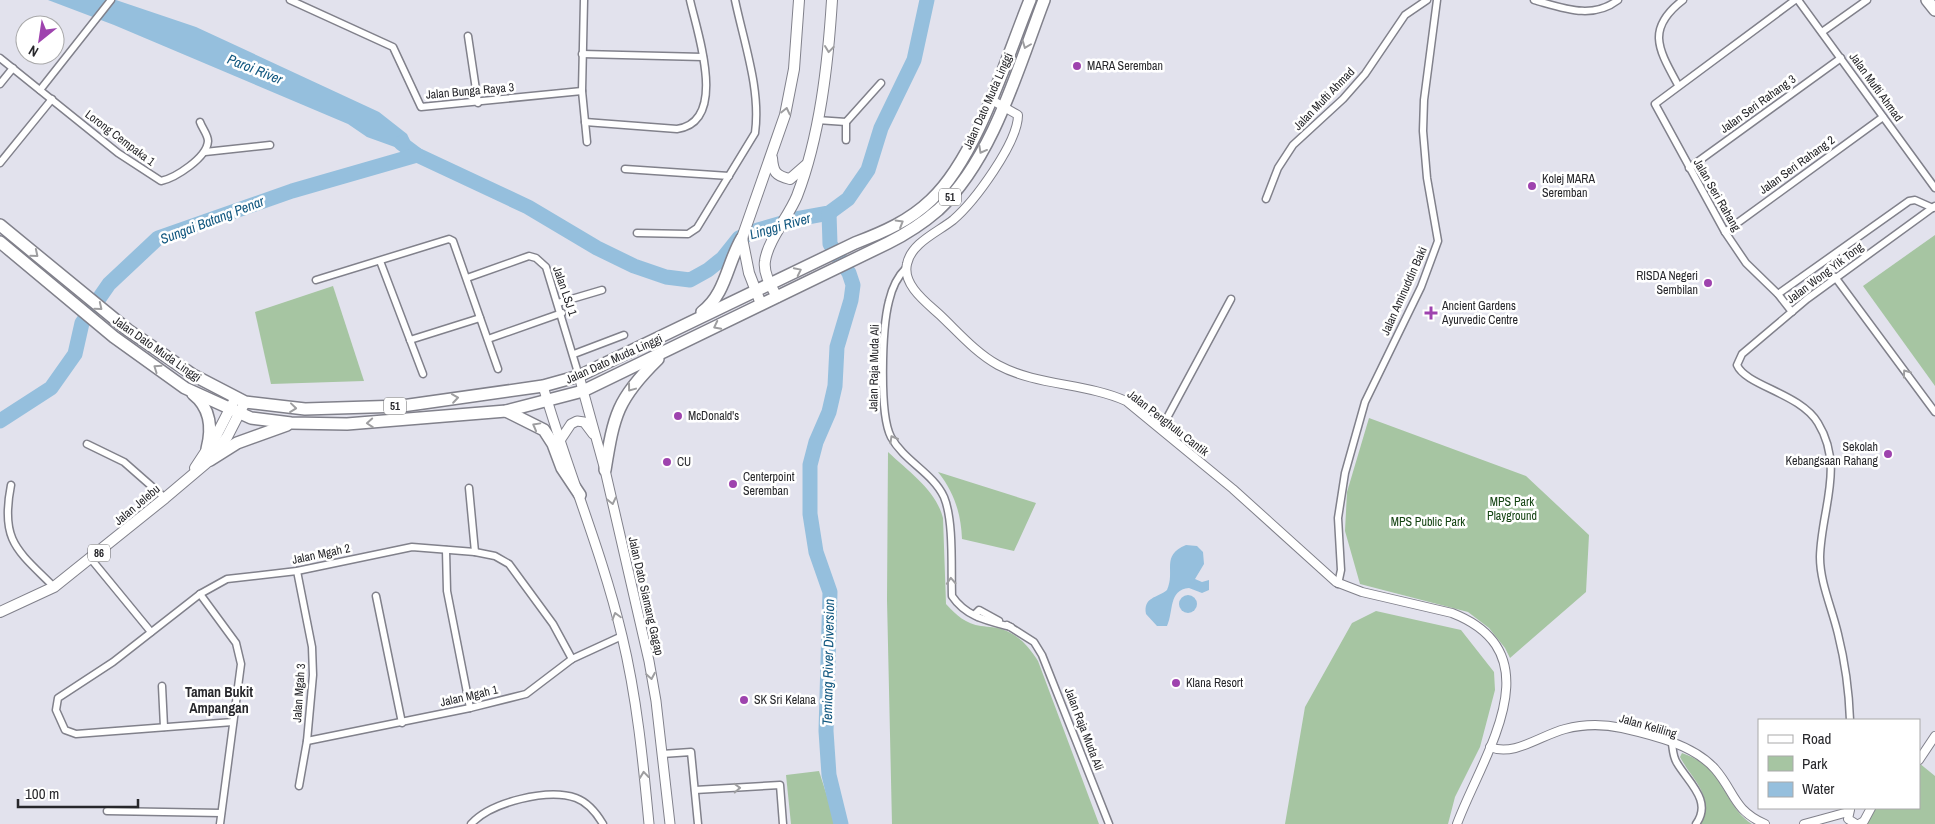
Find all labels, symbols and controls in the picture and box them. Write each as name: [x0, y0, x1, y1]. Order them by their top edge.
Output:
north arrow: [15, 15, 65, 65]
one-way arrow: [1022, 40, 1033, 49]
text: N: [25, 41, 42, 61]
one-way arrow: [824, 45, 835, 53]
street label: Jalan Mufti Ahmad: [1846, 49, 1906, 125]
water label: Paroi River: [225, 50, 286, 89]
street label: Jalan Dato Muda Linggi: [959, 50, 1017, 152]
place label: MARA Seremban: [1087, 58, 1163, 74]
marker: MARA Seremban: [1071, 60, 1083, 72]
street label: Jalan Mufti Ahmad: [1290, 64, 1358, 134]
street label: Jalan Seri Rahang 3: [1717, 71, 1799, 137]
street label: Jalan Bunga Raya 3: [425, 79, 515, 103]
street label: Lorong Cempaka 1: [82, 106, 159, 170]
one-way arrow: [780, 107, 791, 116]
street label: Jalan Seri Rahang 2: [1756, 132, 1838, 198]
one-way arrow: [979, 144, 989, 153]
street label: Jalan Seri Rahang: [1690, 156, 1745, 235]
place label: Kolej MARA Seremban: [1542, 171, 1595, 201]
marker: Kolej MARA Seremban: [1526, 180, 1538, 192]
road number: 51: [939, 188, 961, 206]
water label: Sungai Batang Penar: [158, 192, 268, 248]
water label: Linggi River: [747, 208, 814, 243]
one-way arrow: [894, 220, 903, 230]
street label: Jalan Wong Yik Tong: [1783, 239, 1867, 307]
street label: Jalan Aminuddin Baki: [1377, 244, 1431, 338]
one-way arrow: [30, 249, 39, 258]
street label: Jalan LSJ 1: [549, 264, 581, 318]
one-way arrow: [793, 266, 802, 277]
place label: RISDA Negeri Sembilan: [1636, 268, 1698, 298]
marker: RISDA Negeri Sembilan: [1702, 277, 1714, 289]
place label: Ancient Gardens Ayurvedic Centre: [1441, 298, 1518, 328]
one-way arrow: [93, 302, 102, 310]
marker: Ancient Gardens Ayurvedic Centre: [1424, 306, 1438, 320]
street label: Jalan Dato Muda Linggi: [110, 312, 204, 386]
one-way arrow: [714, 320, 723, 330]
street label: Jalan Raja Muda Ali: [865, 324, 883, 412]
street label: Jalan Dato Muda Linggi: [563, 330, 665, 388]
one-way arrow: [153, 365, 163, 374]
one-way arrow: [1903, 369, 1912, 379]
one-way arrow: [628, 382, 637, 392]
street label: Jalan Penghulu Cantik: [1124, 386, 1212, 460]
one-way arrow: [451, 394, 460, 404]
road number: 51: [384, 398, 406, 414]
one-way arrow: [290, 402, 298, 413]
place label: McDonald's: [688, 408, 739, 424]
marker: McDonald's: [672, 410, 684, 422]
one-way arrow: [366, 417, 374, 428]
one-way arrow: [532, 422, 541, 432]
one-way arrow: [890, 435, 900, 444]
place label: Sekolah Kebangsaan Rahang: [1786, 439, 1879, 469]
marker: Sekolah Kebangsaan Rahang: [1882, 448, 1894, 460]
place label: CU: [677, 454, 691, 470]
marker: CU: [661, 456, 673, 468]
place label: Centerpoint Seremban: [743, 469, 795, 499]
marker: Centerpoint Seremban: [727, 478, 739, 490]
street label: Jalan Jelebu: [111, 481, 163, 529]
park label: MPS Park Playground: [1487, 494, 1537, 524]
one-way arrow: [606, 496, 617, 505]
park label: MPS Public Park: [1391, 514, 1465, 530]
street label: Jalan Dato Siamang Gagap: [625, 535, 667, 657]
street label: Jalan Mgah 2: [290, 540, 352, 568]
road number: 86: [88, 544, 110, 562]
one-way arrow: [946, 577, 956, 585]
water label: Temiang River Diversion: [818, 599, 838, 725]
one-way arrow: [612, 612, 622, 620]
street label: Jalan Mgah 3: [289, 663, 309, 723]
one-way arrow: [646, 672, 656, 681]
place label: Klana Resort: [1186, 675, 1243, 691]
marker: Klana Resort: [1170, 677, 1182, 689]
street label: Jalan Mgah 1: [438, 681, 500, 710]
district label: Taman Bukit Ampangan: [185, 683, 253, 717]
street label: Jalan Raja Muda Ali: [1061, 685, 1107, 773]
place label: SK Sri Kelana: [754, 692, 816, 708]
marker: SK Sri Kelana: [738, 694, 750, 706]
street label: Jalan Keliling: [1617, 710, 1679, 742]
legend: [1758, 719, 1920, 809]
text: Road: [1802, 728, 1831, 749]
text: Park: [1802, 753, 1828, 774]
one-way arrow: [639, 771, 650, 779]
scale bar: [18, 776, 138, 808]
text: Water: [1802, 778, 1834, 799]
one-way arrow: [733, 782, 741, 793]
text: 100 m: [25, 783, 59, 804]

